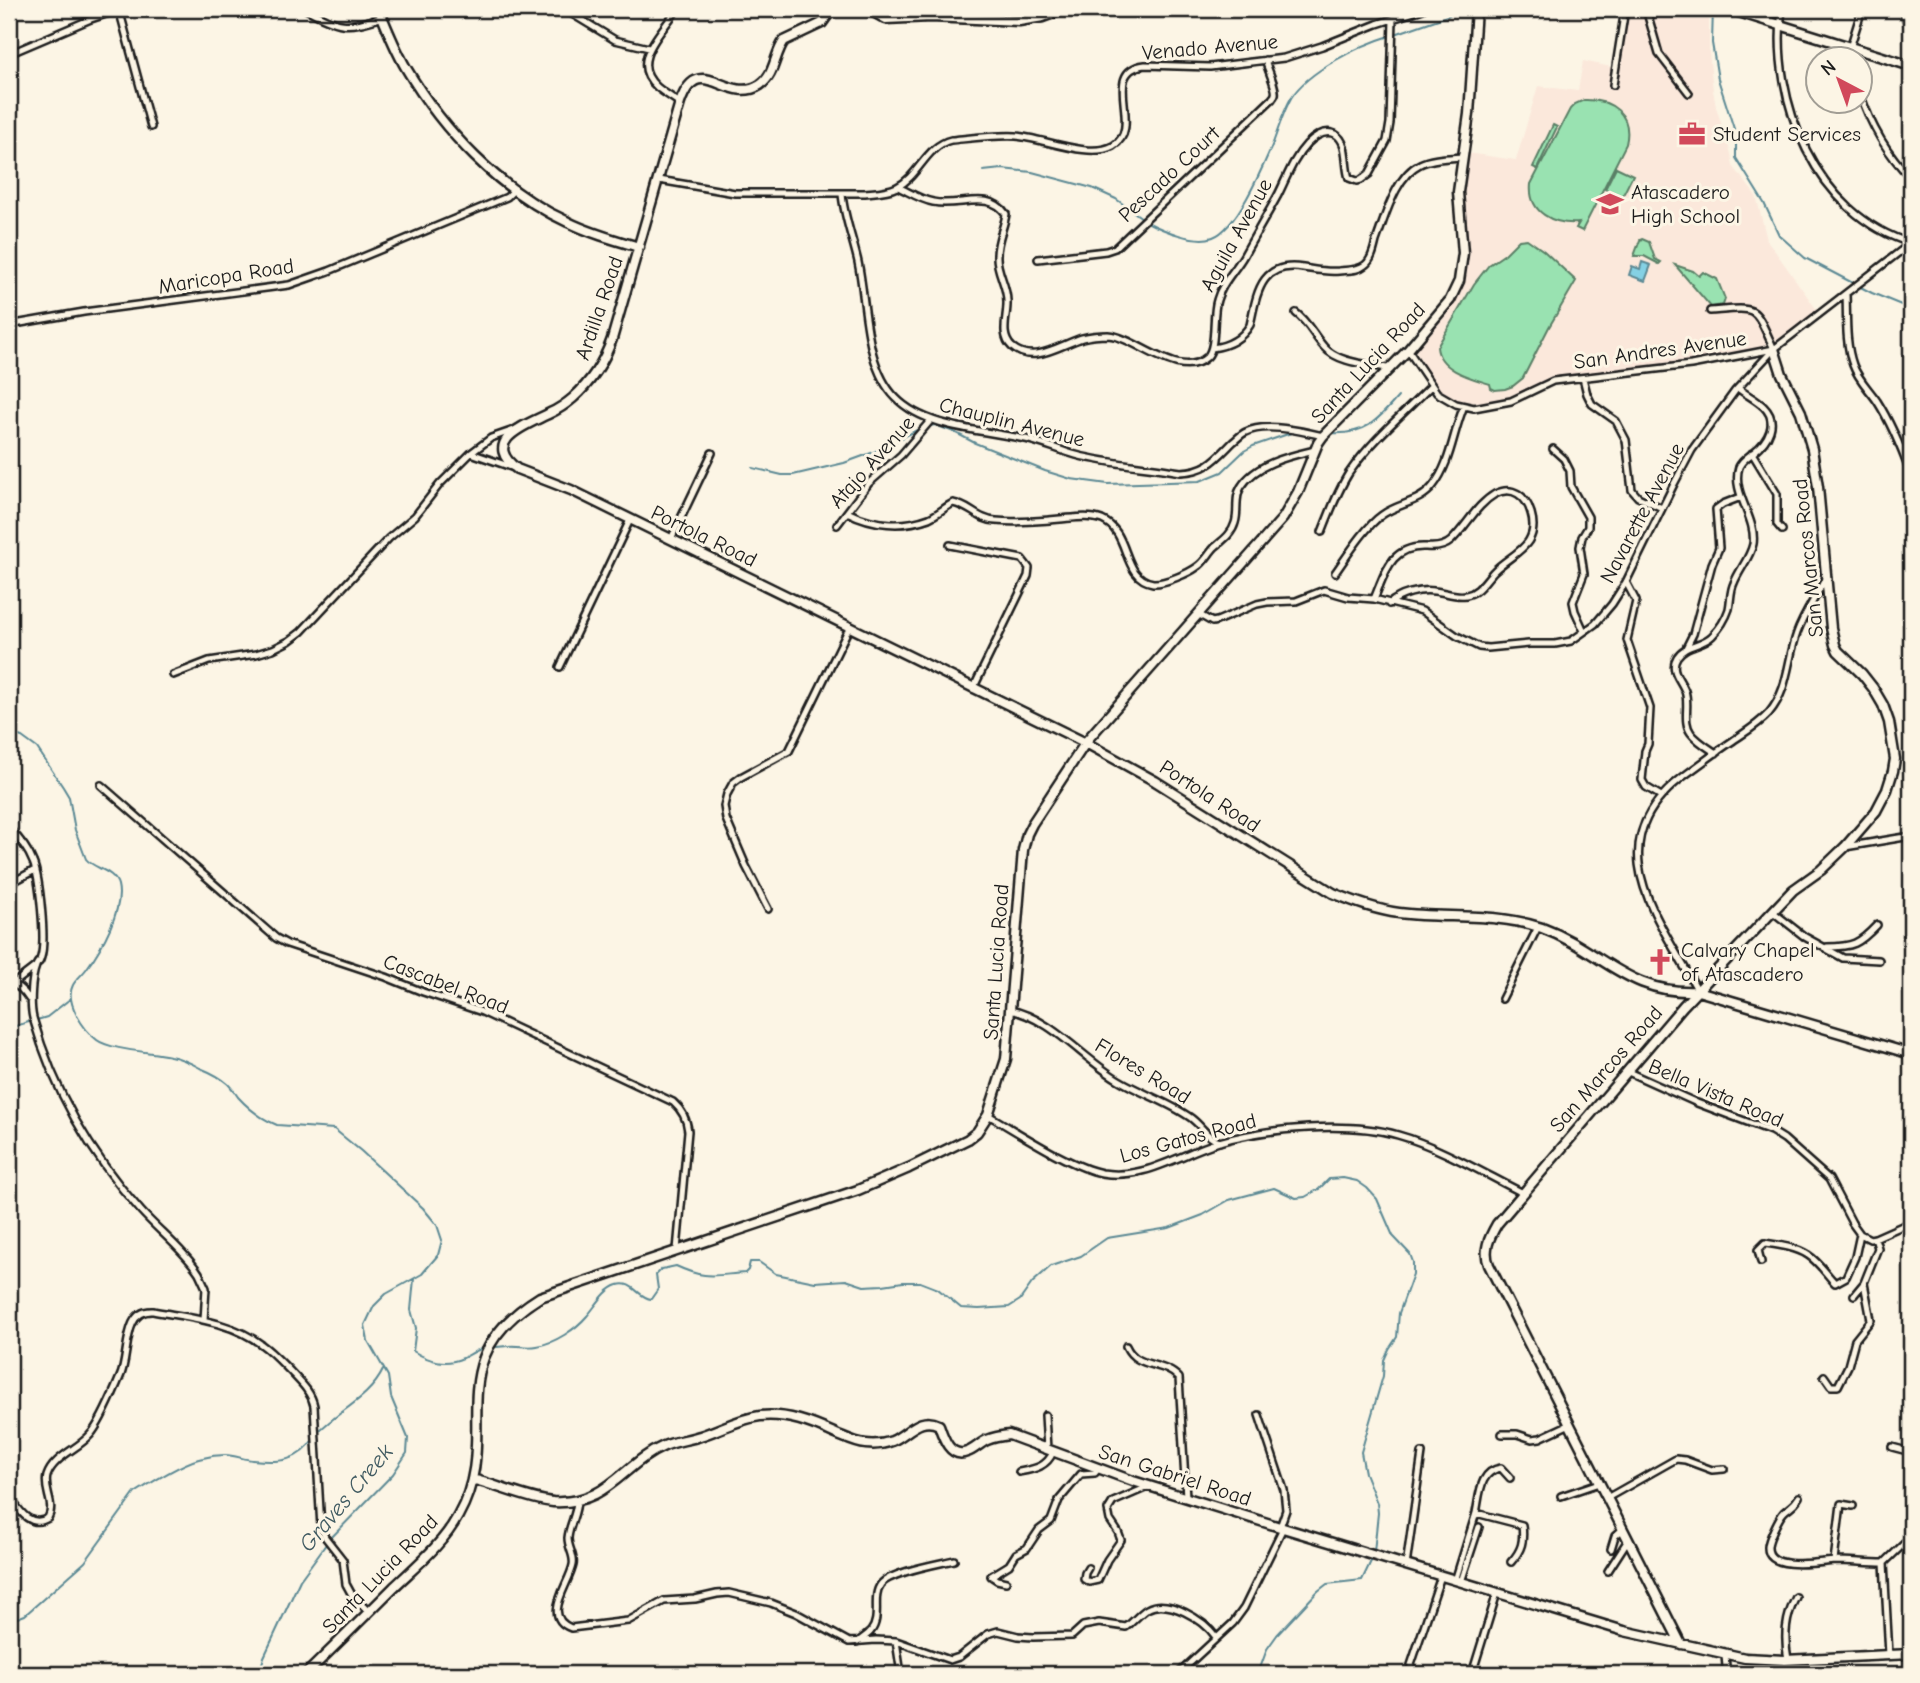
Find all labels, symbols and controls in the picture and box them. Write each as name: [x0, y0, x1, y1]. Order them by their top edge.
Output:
street label: Venado Avenue: [1141, 29, 1279, 65]
north arrow: [1804, 46, 1874, 116]
text: N: [1817, 56, 1840, 80]
office icon: Student Services: [1677, 119, 1707, 149]
street label: Pescado Court: [1114, 120, 1225, 227]
place label: Student Services: [1713, 122, 1861, 146]
street label: Aguila Avenue: [1195, 174, 1277, 296]
place label: Atascadero High School: [1631, 180, 1740, 228]
school or university icon: Atascadero High School: [1595, 189, 1625, 219]
street label: Maricopa Road: [156, 253, 296, 299]
street label: Ardilla Road: [570, 253, 628, 363]
street label: Santa Lucia Road: [1306, 298, 1430, 428]
street label: San Andres Avenue: [1572, 326, 1748, 374]
street label: Chauplin Avenue: [937, 392, 1087, 452]
street label: Atajo Avenue: [824, 411, 920, 513]
street label: Navarette Avenue: [1595, 439, 1689, 587]
street label: San Marcos Road: [1788, 477, 1828, 639]
street label: Portola Road: [647, 500, 761, 572]
street label: Portola Road: [1155, 755, 1265, 837]
street label: Santa Lucia Road: [979, 883, 1013, 1041]
place label: Calvary Chapel of Atascadero: [1681, 938, 1815, 986]
church icon: Calvary Chapel of Atascadero: [1645, 947, 1675, 977]
street label: Cascabel Road: [380, 949, 512, 1019]
street label: San Marcos Road: [1545, 1001, 1667, 1137]
street label: Flores Road: [1091, 1033, 1195, 1109]
street label: Bella Vista Road: [1645, 1054, 1787, 1132]
street label: Los Gatos Road: [1117, 1108, 1259, 1168]
water label: Graves Creek: [293, 1438, 399, 1557]
street label: San Gabriel Road: [1096, 1439, 1254, 1511]
street label: Santa Lucia Road: [317, 1509, 443, 1639]

